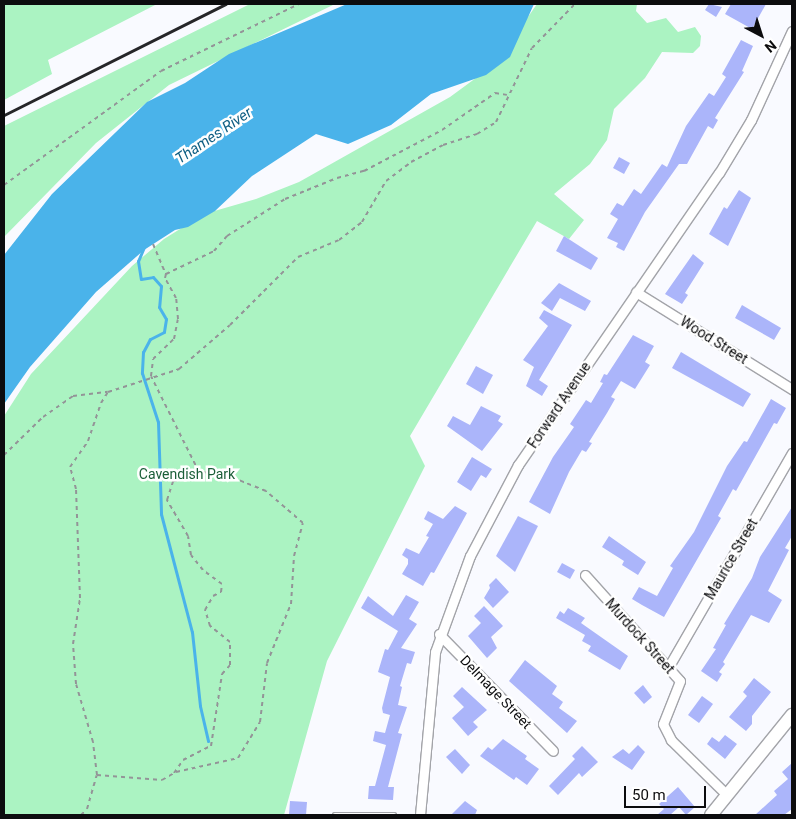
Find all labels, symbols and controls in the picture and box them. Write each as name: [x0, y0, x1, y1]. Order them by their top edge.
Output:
north arrow: [736, 10, 786, 60]
text: N: [762, 37, 780, 56]
water label: Thames River: [172, 104, 256, 168]
street label: Wood Street: [677, 313, 751, 367]
street label: Forward Avenue: [524, 359, 594, 451]
park label: Cavendish Park: [139, 466, 235, 482]
street label: Maurice Street: [701, 515, 761, 603]
street label: Murdock Street: [602, 595, 678, 677]
street label: Delmage Street: [457, 652, 535, 732]
scale bar: [626, 776, 708, 808]
text: 50 m: [632, 786, 666, 804]

